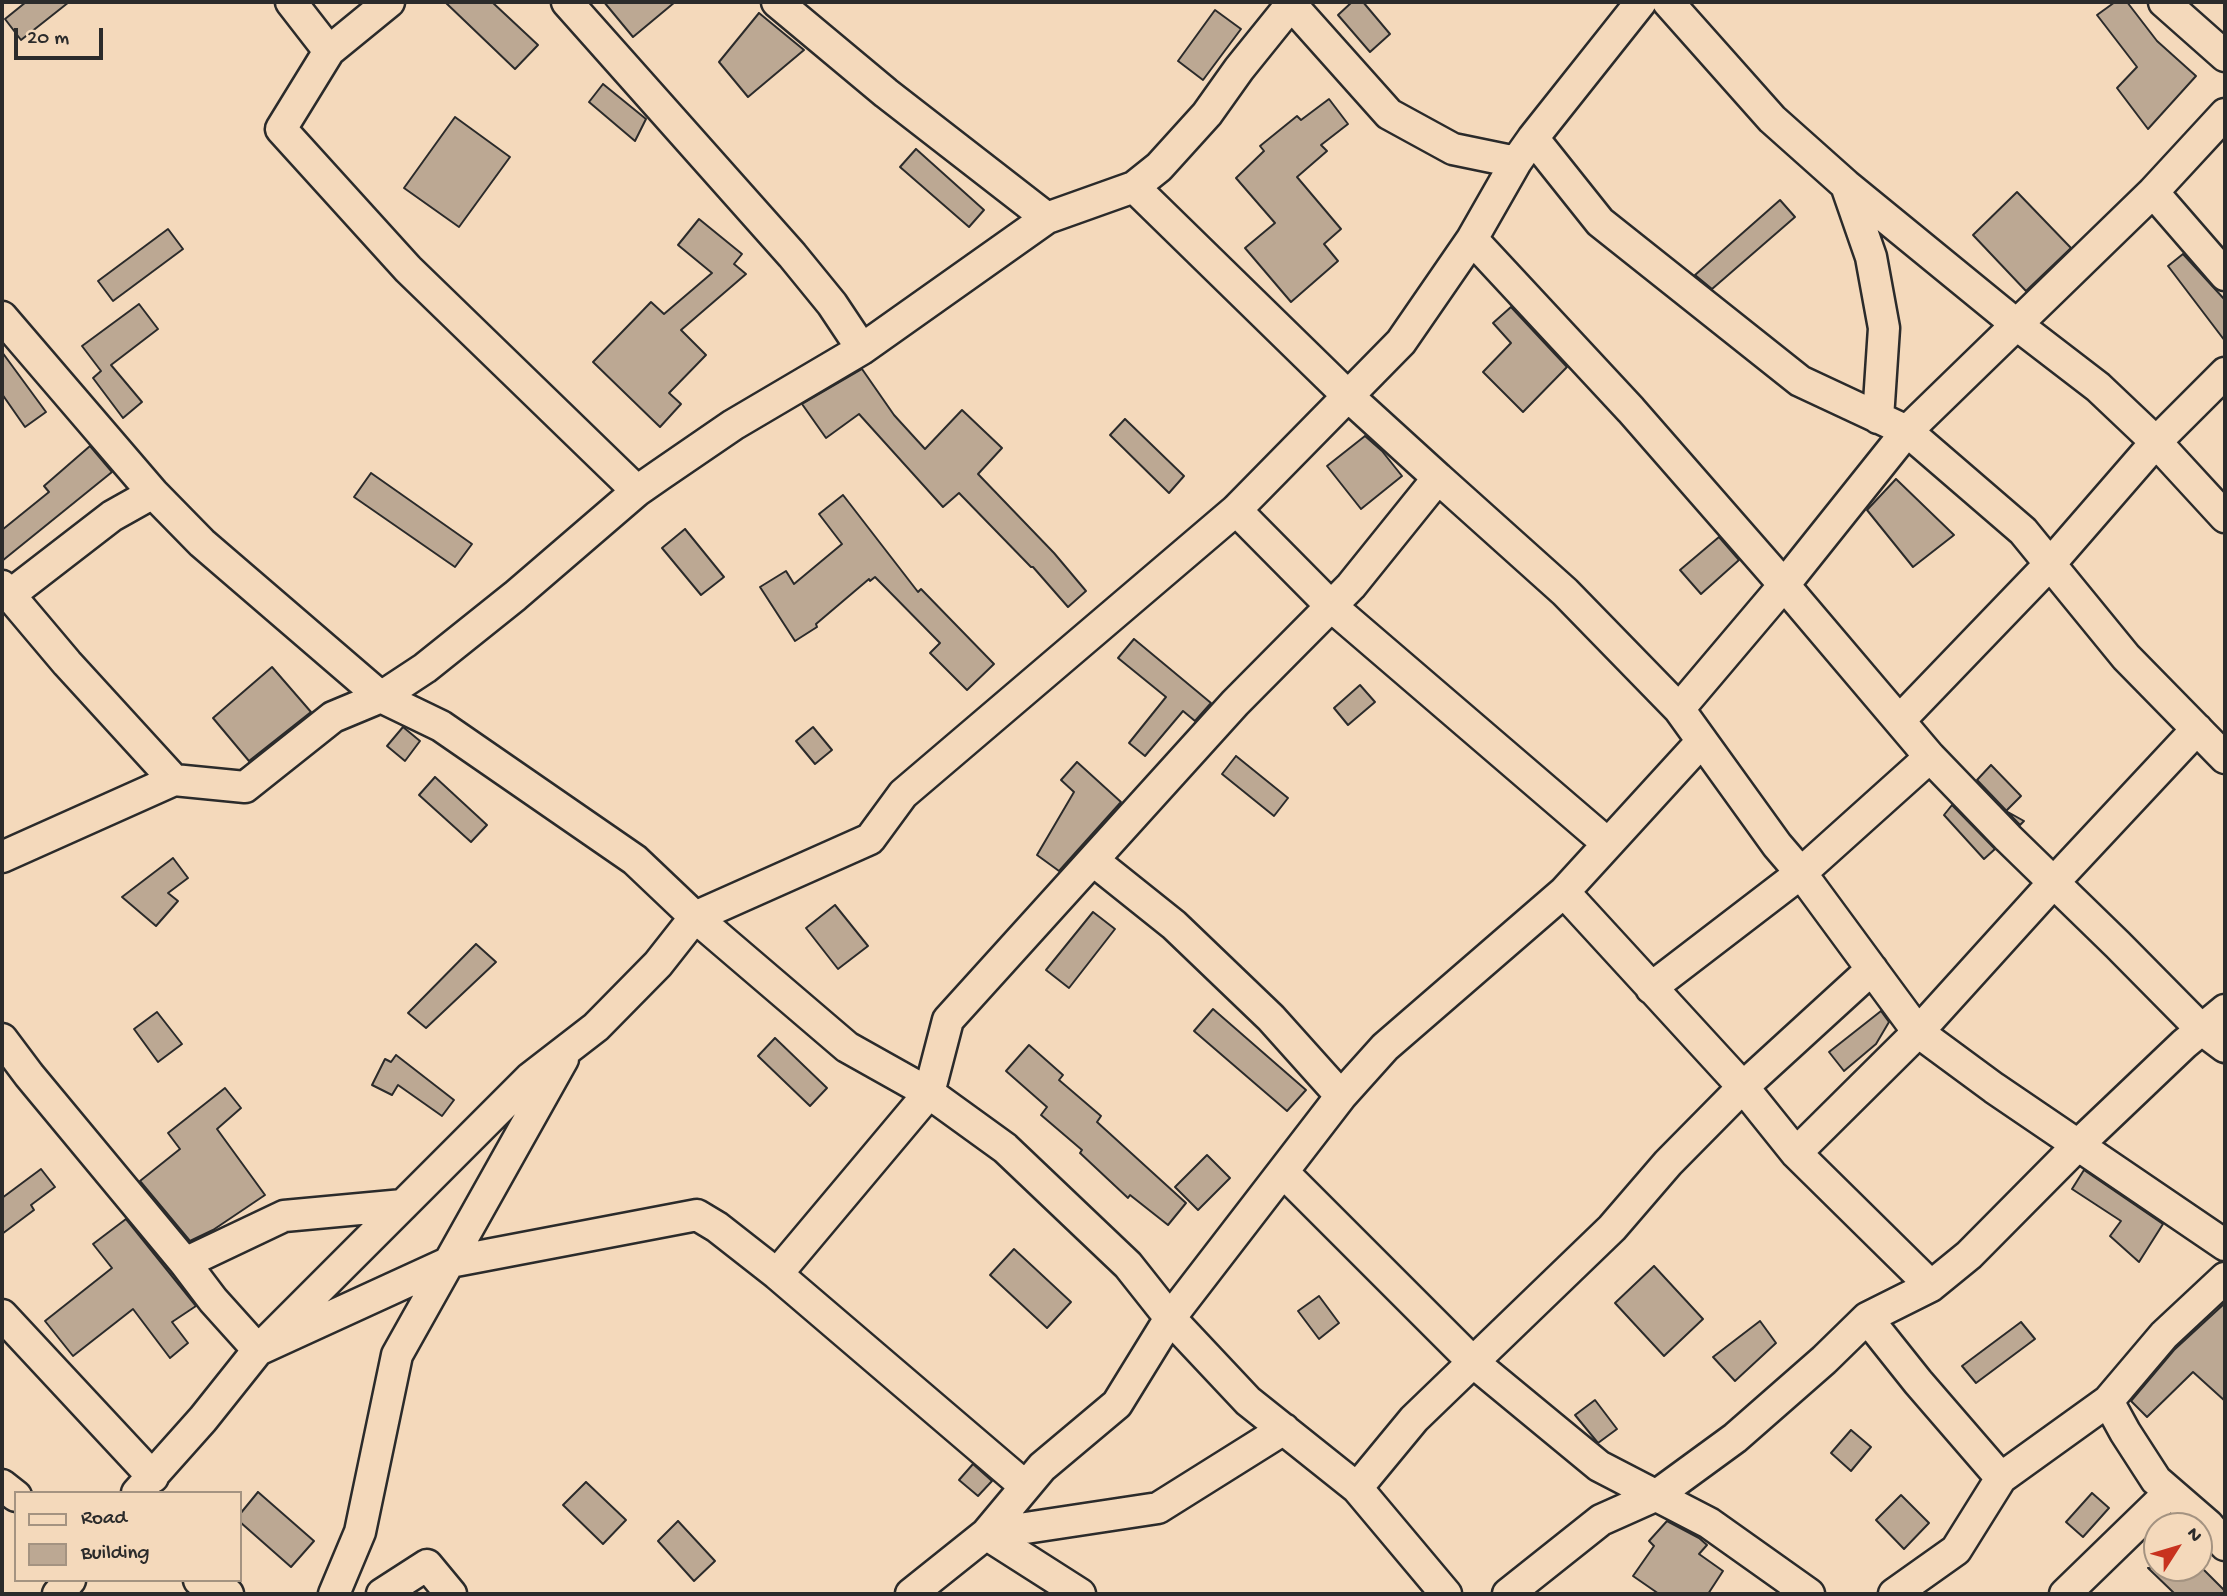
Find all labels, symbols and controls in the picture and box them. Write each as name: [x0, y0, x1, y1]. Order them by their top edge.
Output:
scale bar: [18, 14, 107, 58]
text: 20 m: [27, 27, 69, 52]
legend: [14, 1491, 242, 1582]
text: Road: [81, 1507, 127, 1532]
north arrow: [2143, 1512, 2213, 1582]
text: N: [2181, 1523, 2206, 1547]
text: Building: [81, 1542, 150, 1567]

